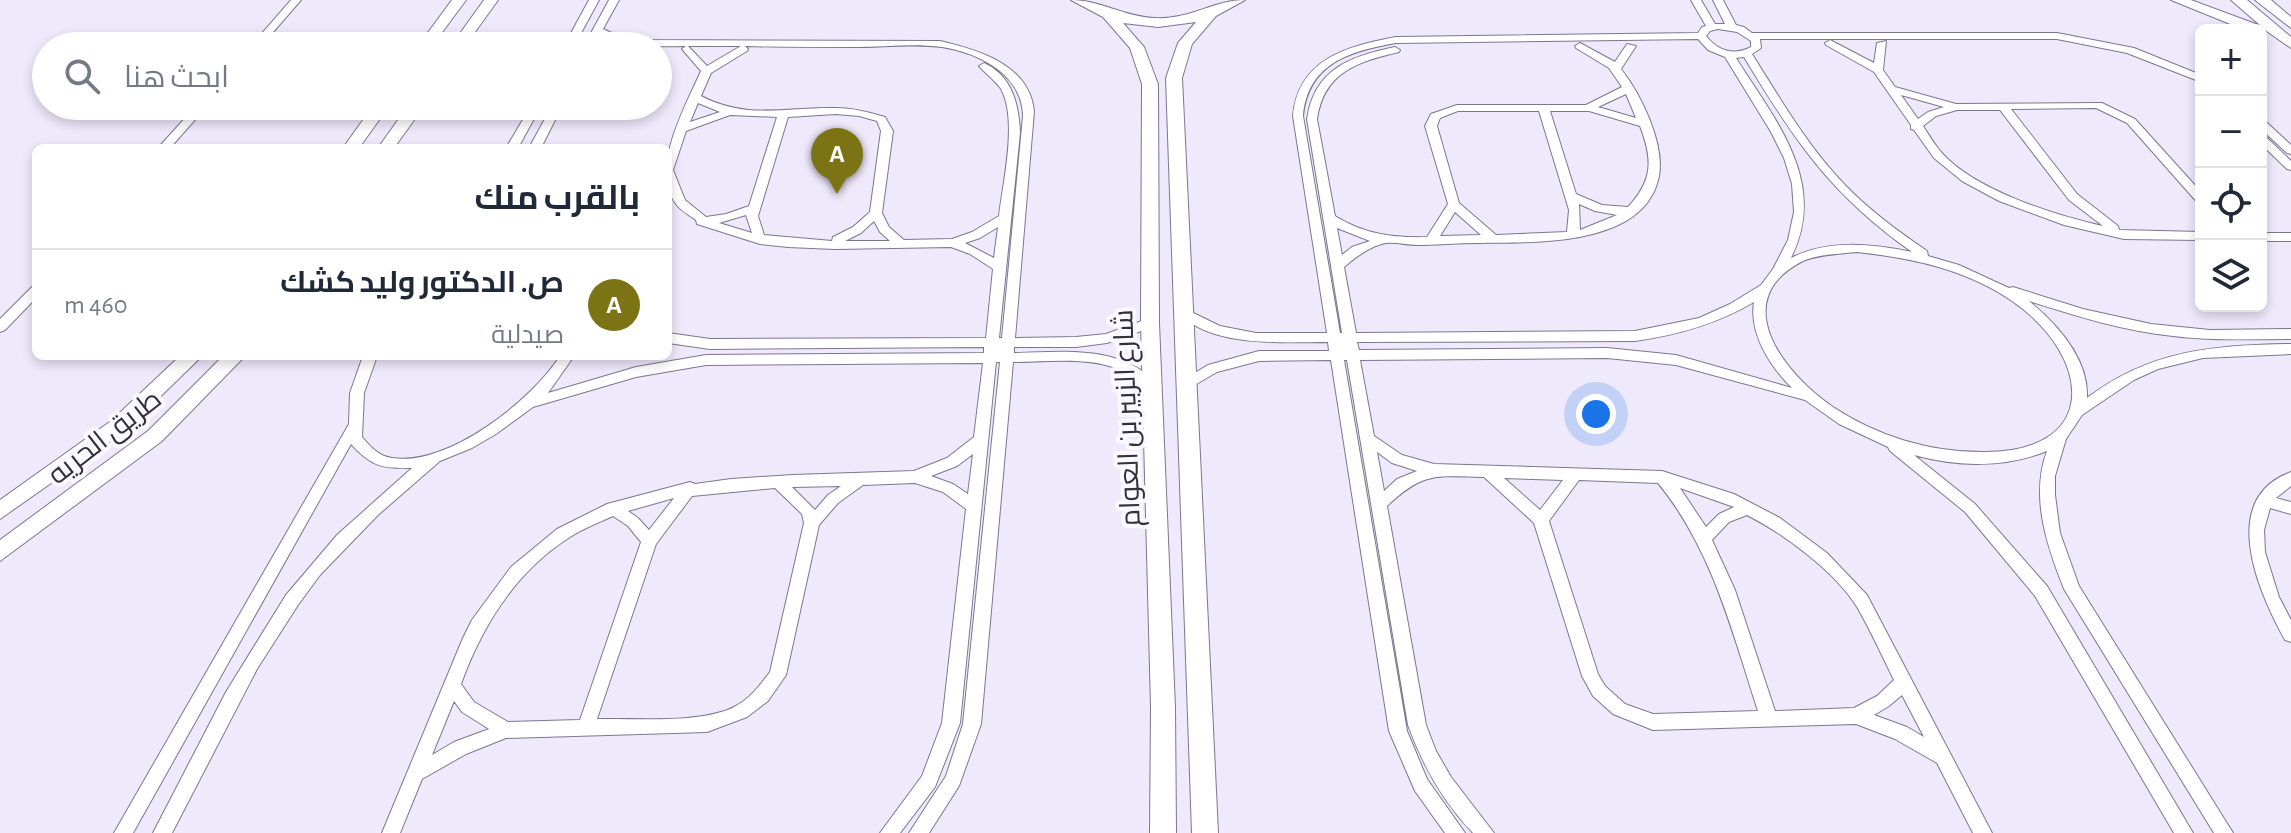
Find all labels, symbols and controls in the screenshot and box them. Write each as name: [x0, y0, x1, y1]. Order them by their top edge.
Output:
map controls: [2195, 24, 2267, 312]
button: +: [2195, 24, 2267, 96]
search box: [32, 32, 672, 120]
icon: search: [60, 54, 104, 98]
text: ابحث هنا: [124, 63, 229, 93]
button: −: [2195, 96, 2267, 168]
pin: A: [811, 128, 863, 194]
button: locate: [2195, 168, 2267, 240]
text: بالقرب منك: [474, 182, 640, 216]
button: layers: [2195, 240, 2267, 312]
text: ص. الدكتور وليد كشك: [280, 268, 564, 298]
text: 460 m: [64, 292, 128, 318]
text: A: [606, 292, 622, 318]
street label: شارع الزبير بن العوام: [1109, 309, 1150, 527]
text: صيدلية: [491, 322, 564, 348]
street label: طريق الحريه: [43, 385, 168, 491]
your location: [1576, 394, 1616, 434]

